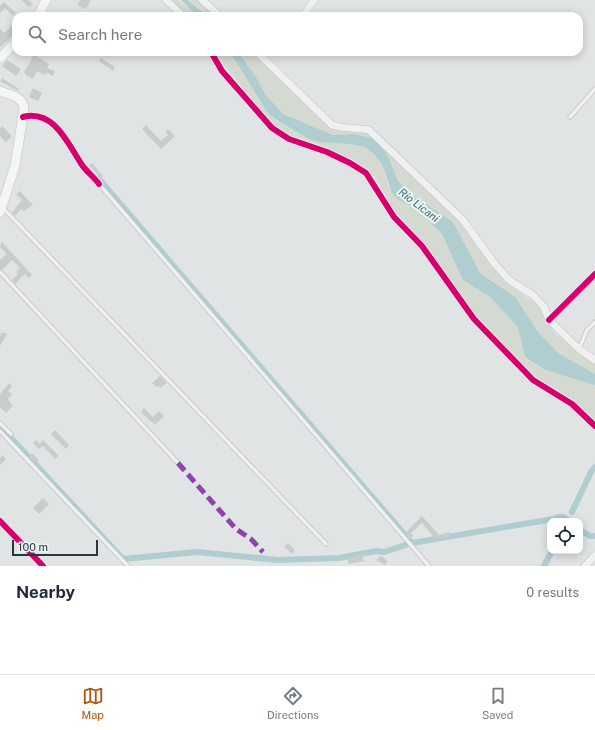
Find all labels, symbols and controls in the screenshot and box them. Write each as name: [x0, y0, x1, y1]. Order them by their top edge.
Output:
search box: [12, 12, 583, 56]
icon: search: [26, 23, 48, 45]
text: Search here: [58, 26, 142, 43]
water label: Río Licani: [397, 186, 442, 225]
map controls: [547, 518, 583, 554]
button: locate: [547, 518, 583, 554]
scale bar: [12, 538, 98, 557]
text: 100 m: [18, 541, 48, 553]
text: Nearby: [16, 582, 75, 602]
text: 0 results: [526, 585, 579, 600]
tab: Map: [82, 685, 104, 721]
tab: Directions: [267, 685, 319, 721]
tab: Saved: [482, 685, 513, 721]

